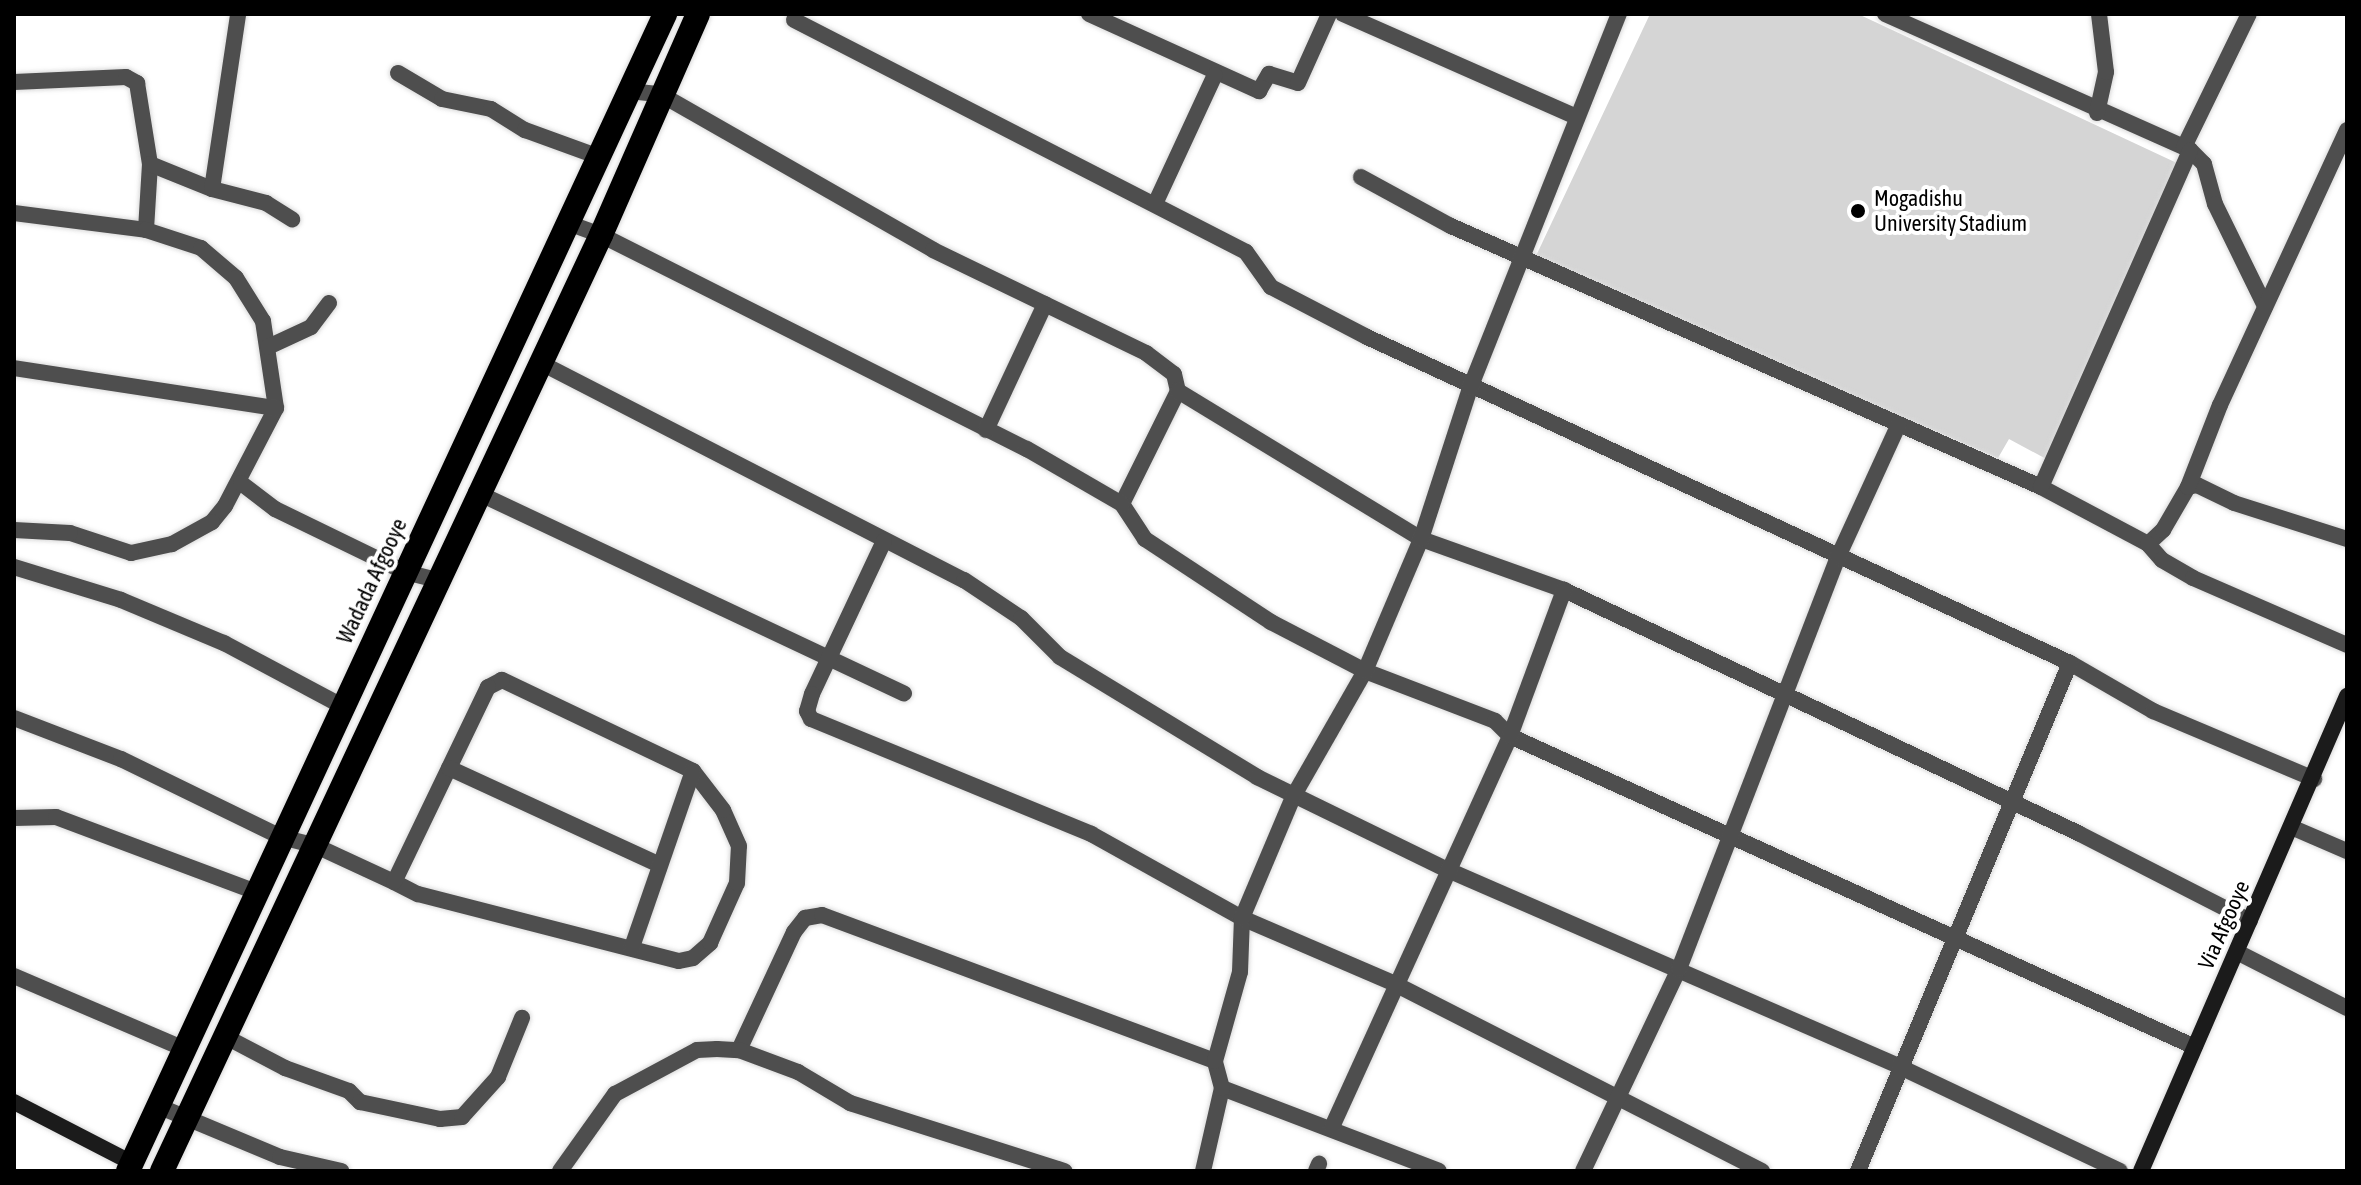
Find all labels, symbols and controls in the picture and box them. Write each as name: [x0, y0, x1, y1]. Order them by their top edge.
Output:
place label: Mogadishu University Stadium: [1874, 185, 2027, 236]
marker: Mogadishu University Stadium: [1849, 202, 1867, 220]
street label: Wadada Afgooye: [332, 514, 412, 648]
street label: Via Afgooye: [2193, 877, 2255, 973]

